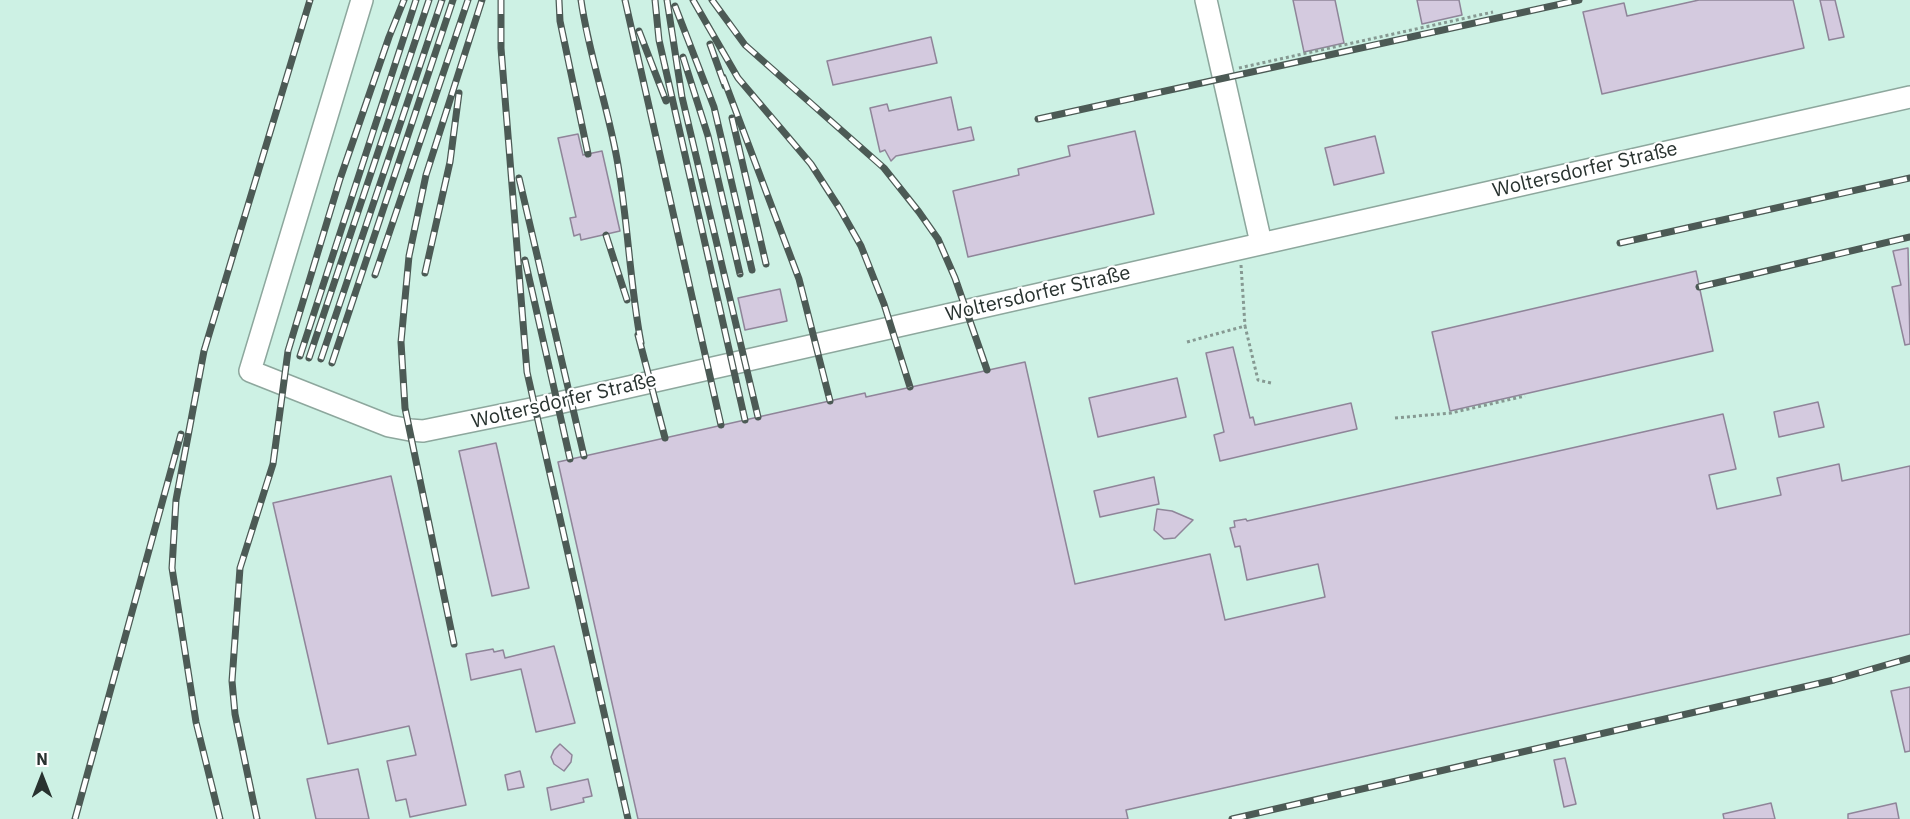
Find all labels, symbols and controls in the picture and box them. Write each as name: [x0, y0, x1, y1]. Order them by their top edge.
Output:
street label: Woltersdorfer Straße: [1490, 137, 1680, 203]
street label: Woltersdorfer Straße: [943, 261, 1133, 327]
street label: Woltersdorfer Straße: [469, 368, 659, 434]
north arrow: [12, 747, 72, 807]
text: N: [36, 749, 48, 769]

